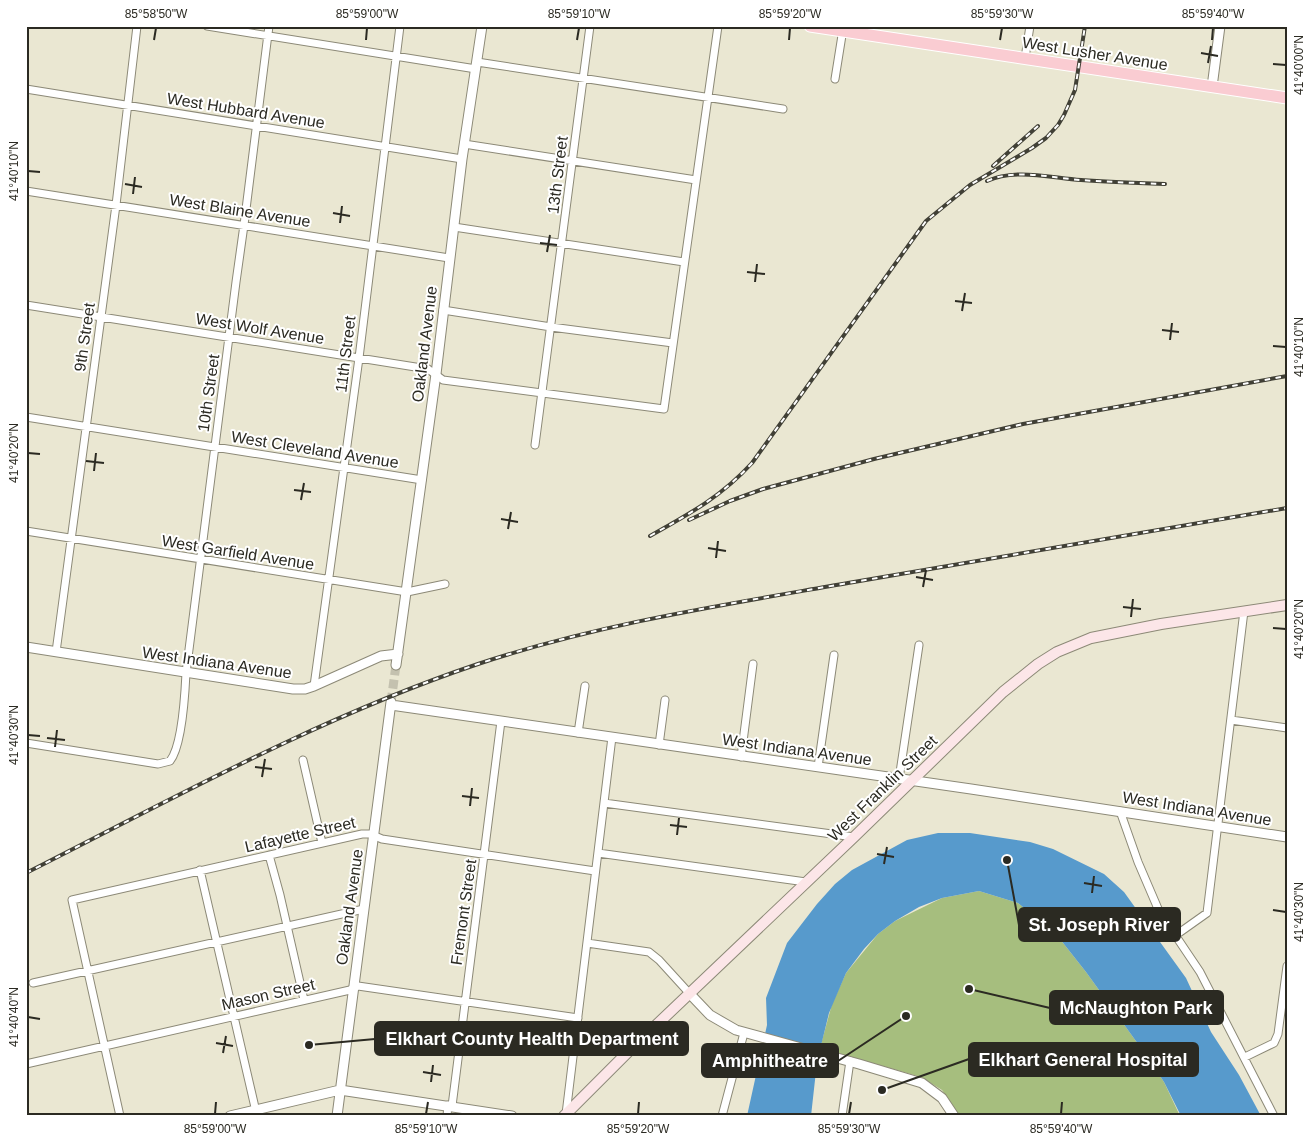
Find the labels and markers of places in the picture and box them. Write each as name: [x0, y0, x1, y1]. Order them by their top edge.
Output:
callout: St. Joseph River: [1019, 908, 1180, 941]
callout: McNaughton Park: [1050, 991, 1223, 1024]
callout: Elkhart County Health Department: [375, 1022, 688, 1055]
callout: Elkhart General Hospital: [969, 1043, 1198, 1076]
callout: Amphitheatre: [702, 1044, 838, 1077]

